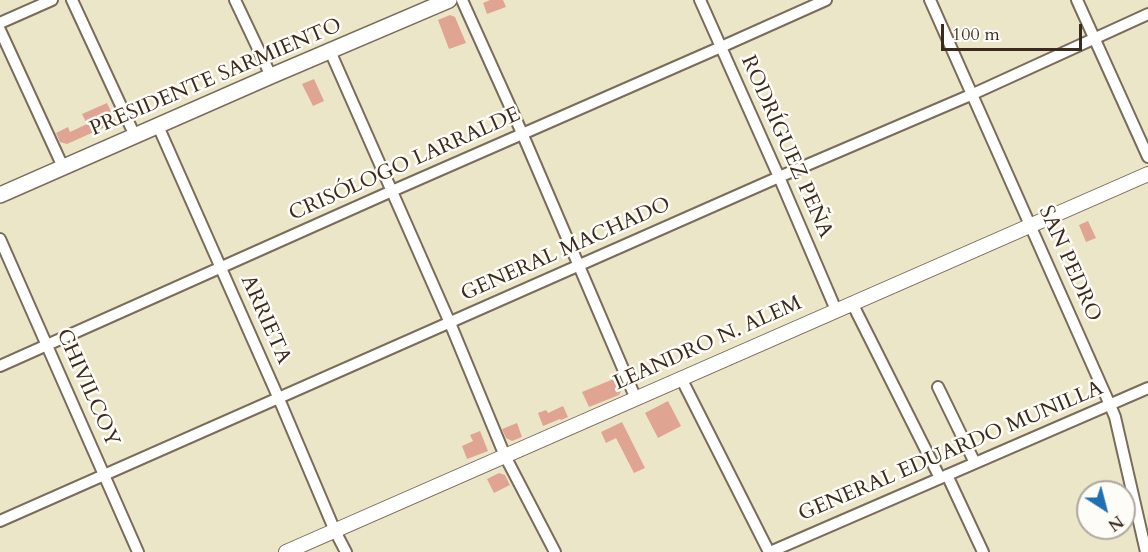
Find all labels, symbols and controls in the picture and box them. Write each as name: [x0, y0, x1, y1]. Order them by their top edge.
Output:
scale bar: [944, 12, 1085, 50]
street label: PRESIDENTE SARMIENTO: [86, 13, 346, 143]
text: 100 m: [952, 22, 1000, 47]
street label: RODRÍGUEZ PEÑA: [734, 52, 838, 242]
street label: CRISÓLOGO LARRALDE: [286, 103, 524, 227]
street label: GENERAL MACHADO: [457, 192, 675, 308]
street label: SAN PEDRO: [1032, 202, 1106, 326]
street label: ARRIETA: [234, 272, 296, 368]
street label: LEANDRO N. ALEM: [610, 291, 806, 397]
street label: CHIVILCOY: [50, 325, 124, 451]
street label: GENERAL EDUARDO MUNILLA: [795, 376, 1107, 528]
north arrow: [1076, 480, 1136, 540]
text: N: [1103, 510, 1127, 536]

